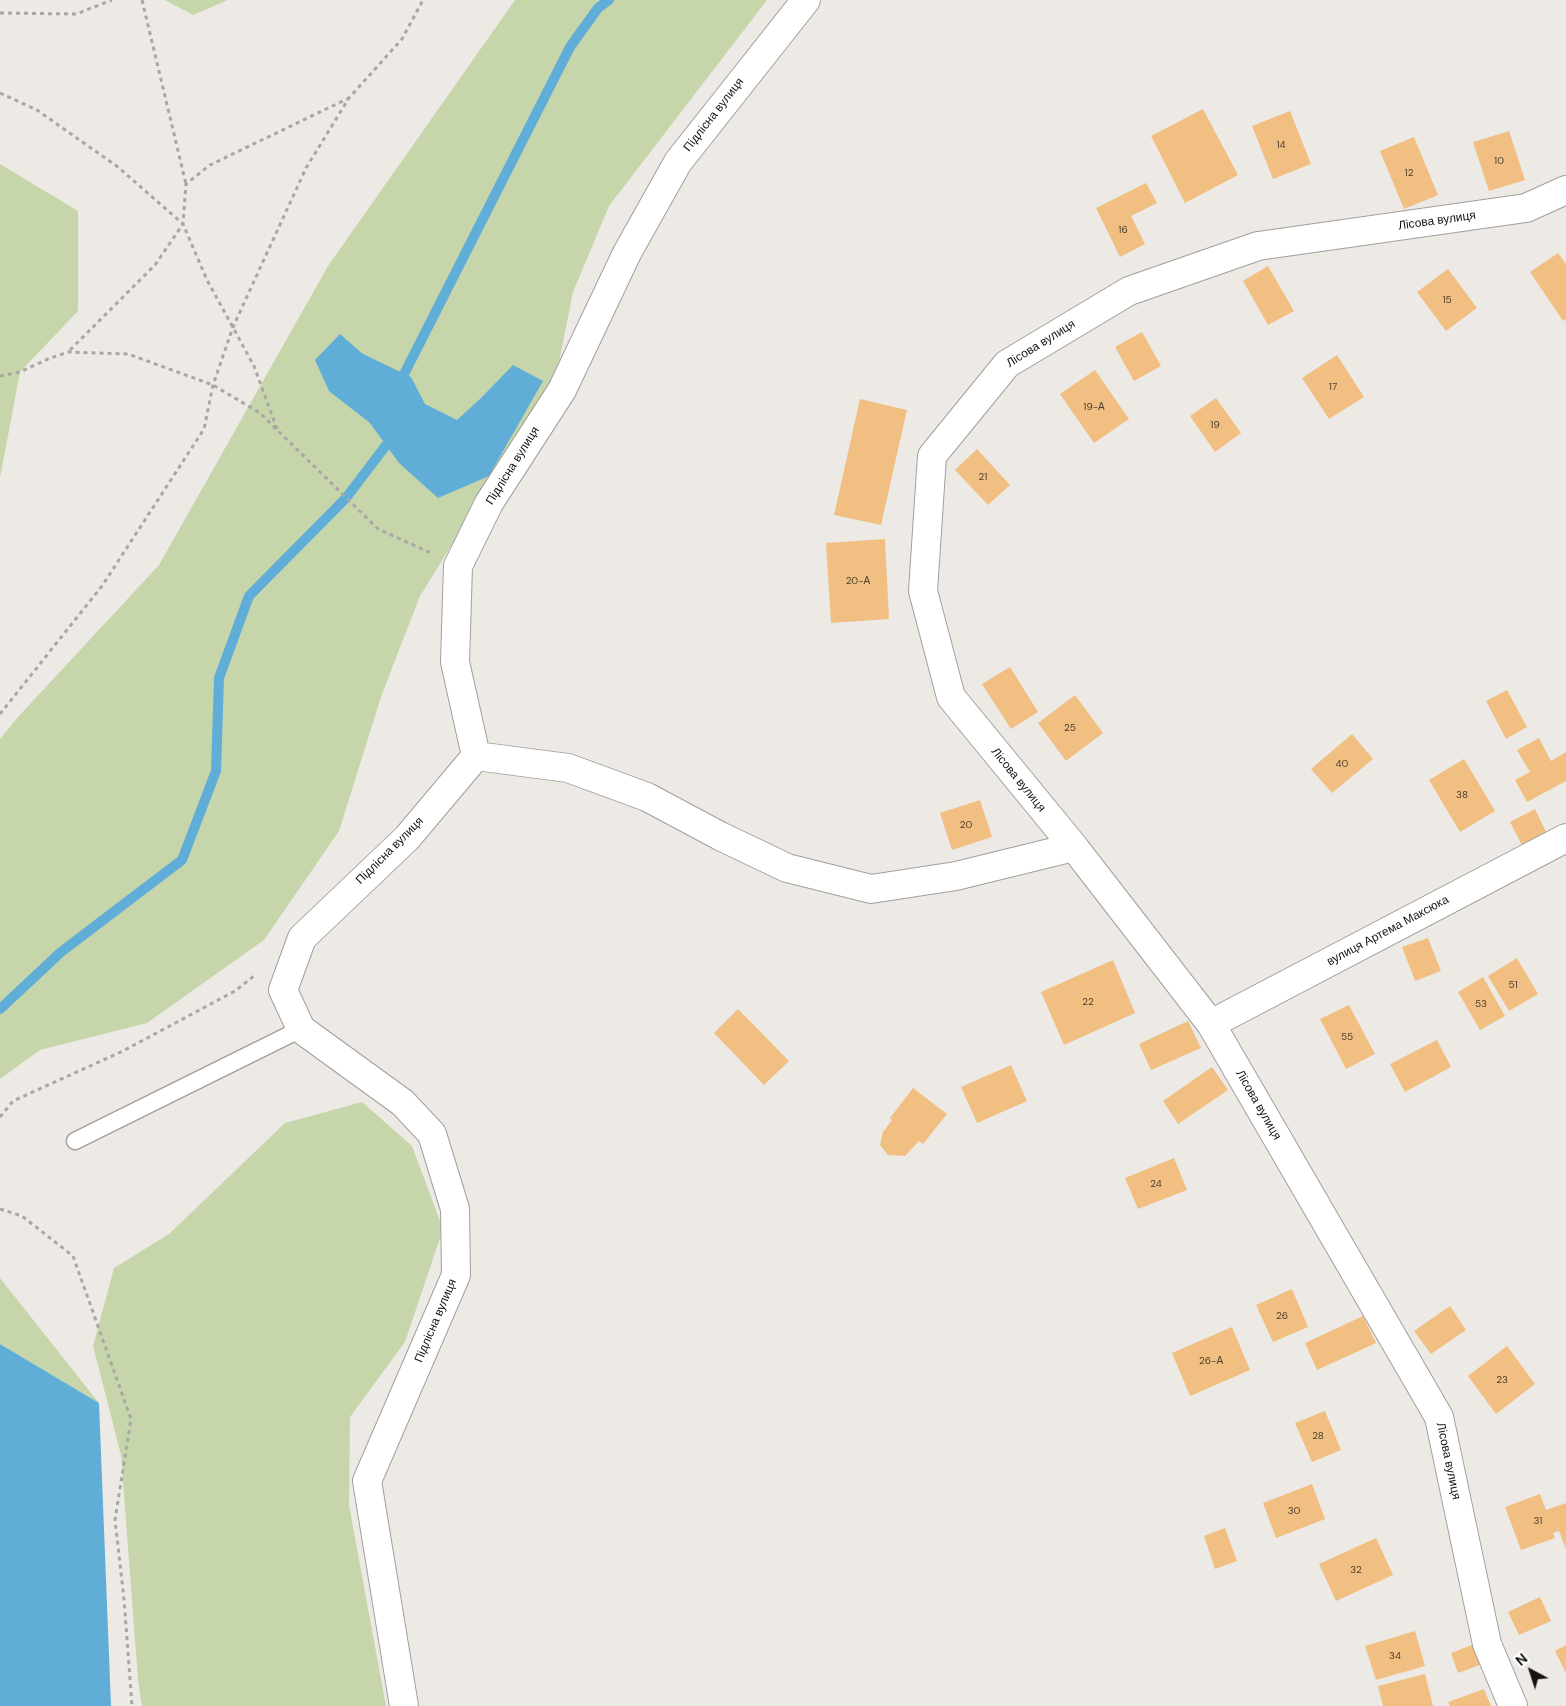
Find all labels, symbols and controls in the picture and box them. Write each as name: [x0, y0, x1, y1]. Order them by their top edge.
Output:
street label: Підлісна вулиця: [681, 75, 747, 155]
house number: 14: [1276, 139, 1286, 151]
house number: 10: [1494, 155, 1504, 167]
house number: 12: [1405, 167, 1413, 179]
street label: Лісова вулиця: [1397, 208, 1477, 234]
house number: 16: [1118, 224, 1128, 236]
house number: 15: [1442, 294, 1452, 306]
street label: Лісова вулиця: [1004, 317, 1078, 371]
house number: 17: [1329, 381, 1337, 393]
house number: 19-А: [1083, 401, 1105, 413]
house number: 19: [1210, 419, 1220, 431]
street label: Підлісна вулиця: [483, 424, 543, 508]
house number: 21: [979, 471, 987, 483]
house number: 20-А: [846, 575, 870, 587]
house number: 25: [1064, 722, 1076, 734]
street label: Лісова вулиця: [988, 745, 1048, 815]
house number: 40: [1336, 758, 1348, 770]
house number: 38: [1456, 789, 1468, 801]
street label: Підлісна вулиця: [353, 814, 427, 888]
house number: 20: [960, 819, 972, 831]
street label: вулиця Артема Максюка: [1325, 893, 1451, 969]
house number: 51: [1508, 979, 1518, 991]
house number: 22: [1082, 996, 1094, 1008]
house number: 53: [1475, 998, 1487, 1010]
house number: 55: [1341, 1031, 1353, 1043]
street label: Лісова вулиця: [1232, 1067, 1284, 1143]
house number: 24: [1150, 1178, 1162, 1190]
street label: Підлісна вулиця: [412, 1277, 460, 1365]
house number: 26: [1276, 1310, 1288, 1322]
house number: 26-А: [1199, 1355, 1223, 1367]
house number: 23: [1496, 1374, 1508, 1386]
street label: Лісова вулиця: [1433, 1421, 1463, 1501]
house number: 28: [1312, 1430, 1324, 1442]
house number: 30: [1288, 1505, 1300, 1517]
house number: 31: [1534, 1515, 1542, 1527]
house number: 32: [1350, 1564, 1362, 1576]
north arrow: [1506, 1646, 1556, 1696]
text: N: [1512, 1649, 1531, 1670]
house number: 34: [1389, 1650, 1401, 1662]

